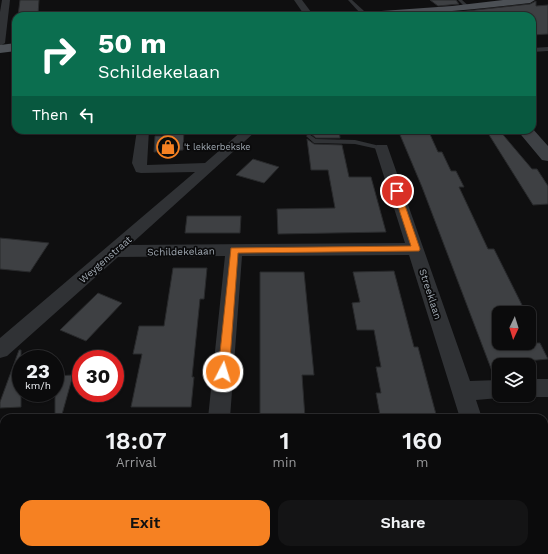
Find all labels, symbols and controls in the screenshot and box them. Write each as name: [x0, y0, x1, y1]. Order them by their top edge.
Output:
text: 50 m: [98, 27, 167, 60]
icon: right: [32, 28, 84, 80]
text: Schildekelaan: [98, 61, 220, 82]
icon: left: [76, 104, 98, 126]
text: Then: [32, 106, 68, 124]
shop icon: 't lekkerbekske: [155, 134, 181, 160]
place label: 't lekkerbekske: [184, 142, 251, 152]
pin: [380, 174, 414, 208]
icon: arrive: [386, 180, 408, 202]
street label: Weygenstraat: [77, 233, 134, 285]
street label: Schildekelaan: [147, 245, 215, 258]
street label: Streeklaan: [417, 268, 444, 321]
north arrow: [492, 306, 536, 350]
map controls: [492, 306, 536, 402]
speed limit sign: 30: [72, 350, 124, 402]
position arrow: [202, 351, 244, 393]
button: layers: [492, 358, 536, 402]
text: 23: [26, 359, 50, 383]
text: km/h: [25, 380, 51, 391]
text: 18:07: [106, 427, 167, 455]
text: 1: [280, 427, 289, 455]
text: 160: [402, 427, 442, 455]
text: Arrival: [116, 455, 157, 470]
text: min: [273, 455, 296, 470]
text: m: [416, 455, 428, 470]
button: Exit: [20, 500, 270, 546]
button: Share: [278, 500, 528, 546]

